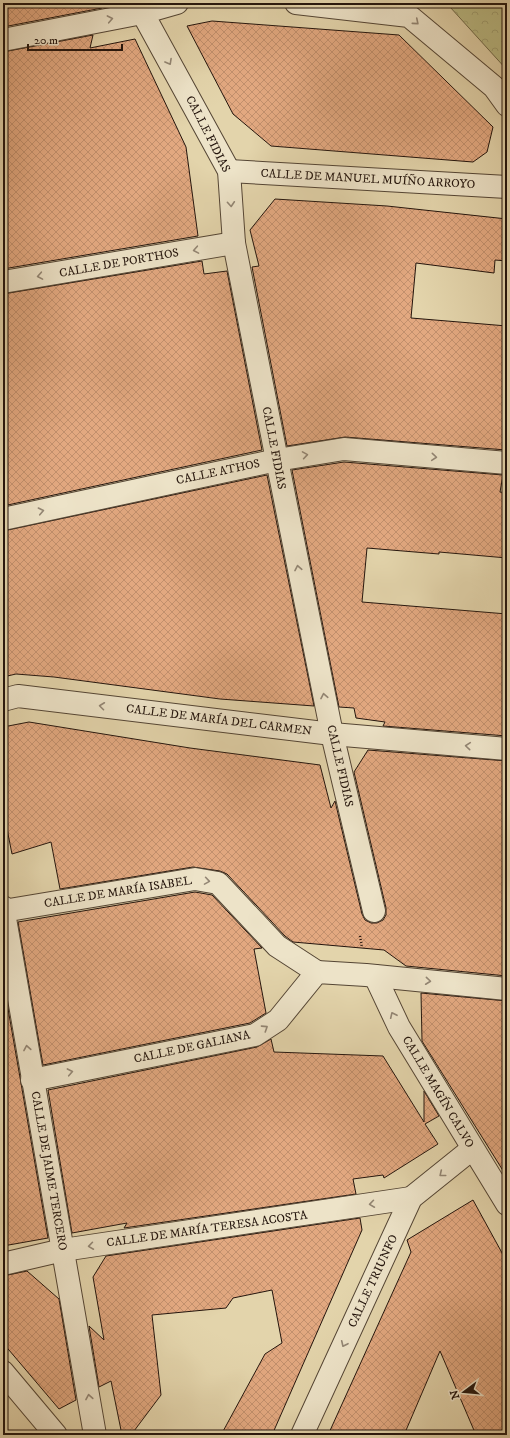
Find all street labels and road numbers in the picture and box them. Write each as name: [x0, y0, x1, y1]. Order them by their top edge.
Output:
street label: CALLE FIDIAS: [182, 93, 234, 175]
street label: CALLE DE MANUEL MUÍÑO ARROYO: [260, 166, 476, 192]
street label: CALLE DE PORTHOS: [58, 245, 180, 281]
street label: CALLE FIDIAS: [259, 405, 289, 491]
street label: CALLE ATHOS: [175, 456, 261, 488]
street label: CALLE DE MARÍA DEL CARMEN: [125, 701, 313, 739]
street label: CALLE FIDIAS: [323, 723, 357, 809]
street label: CALLE DE MARÍA ISABEL: [43, 873, 193, 911]
street label: CALLE DE GALIANA: [133, 1027, 252, 1067]
street label: CALLE MAGÍN CALVO: [399, 1033, 477, 1151]
street label: CALLE DE JAIME TERCERO: [28, 1090, 70, 1252]
street label: CALLE DE MARÍA TERESA ACOSTA: [105, 1207, 309, 1251]
street label: CALLE TRIUNFO: [345, 1232, 401, 1330]

